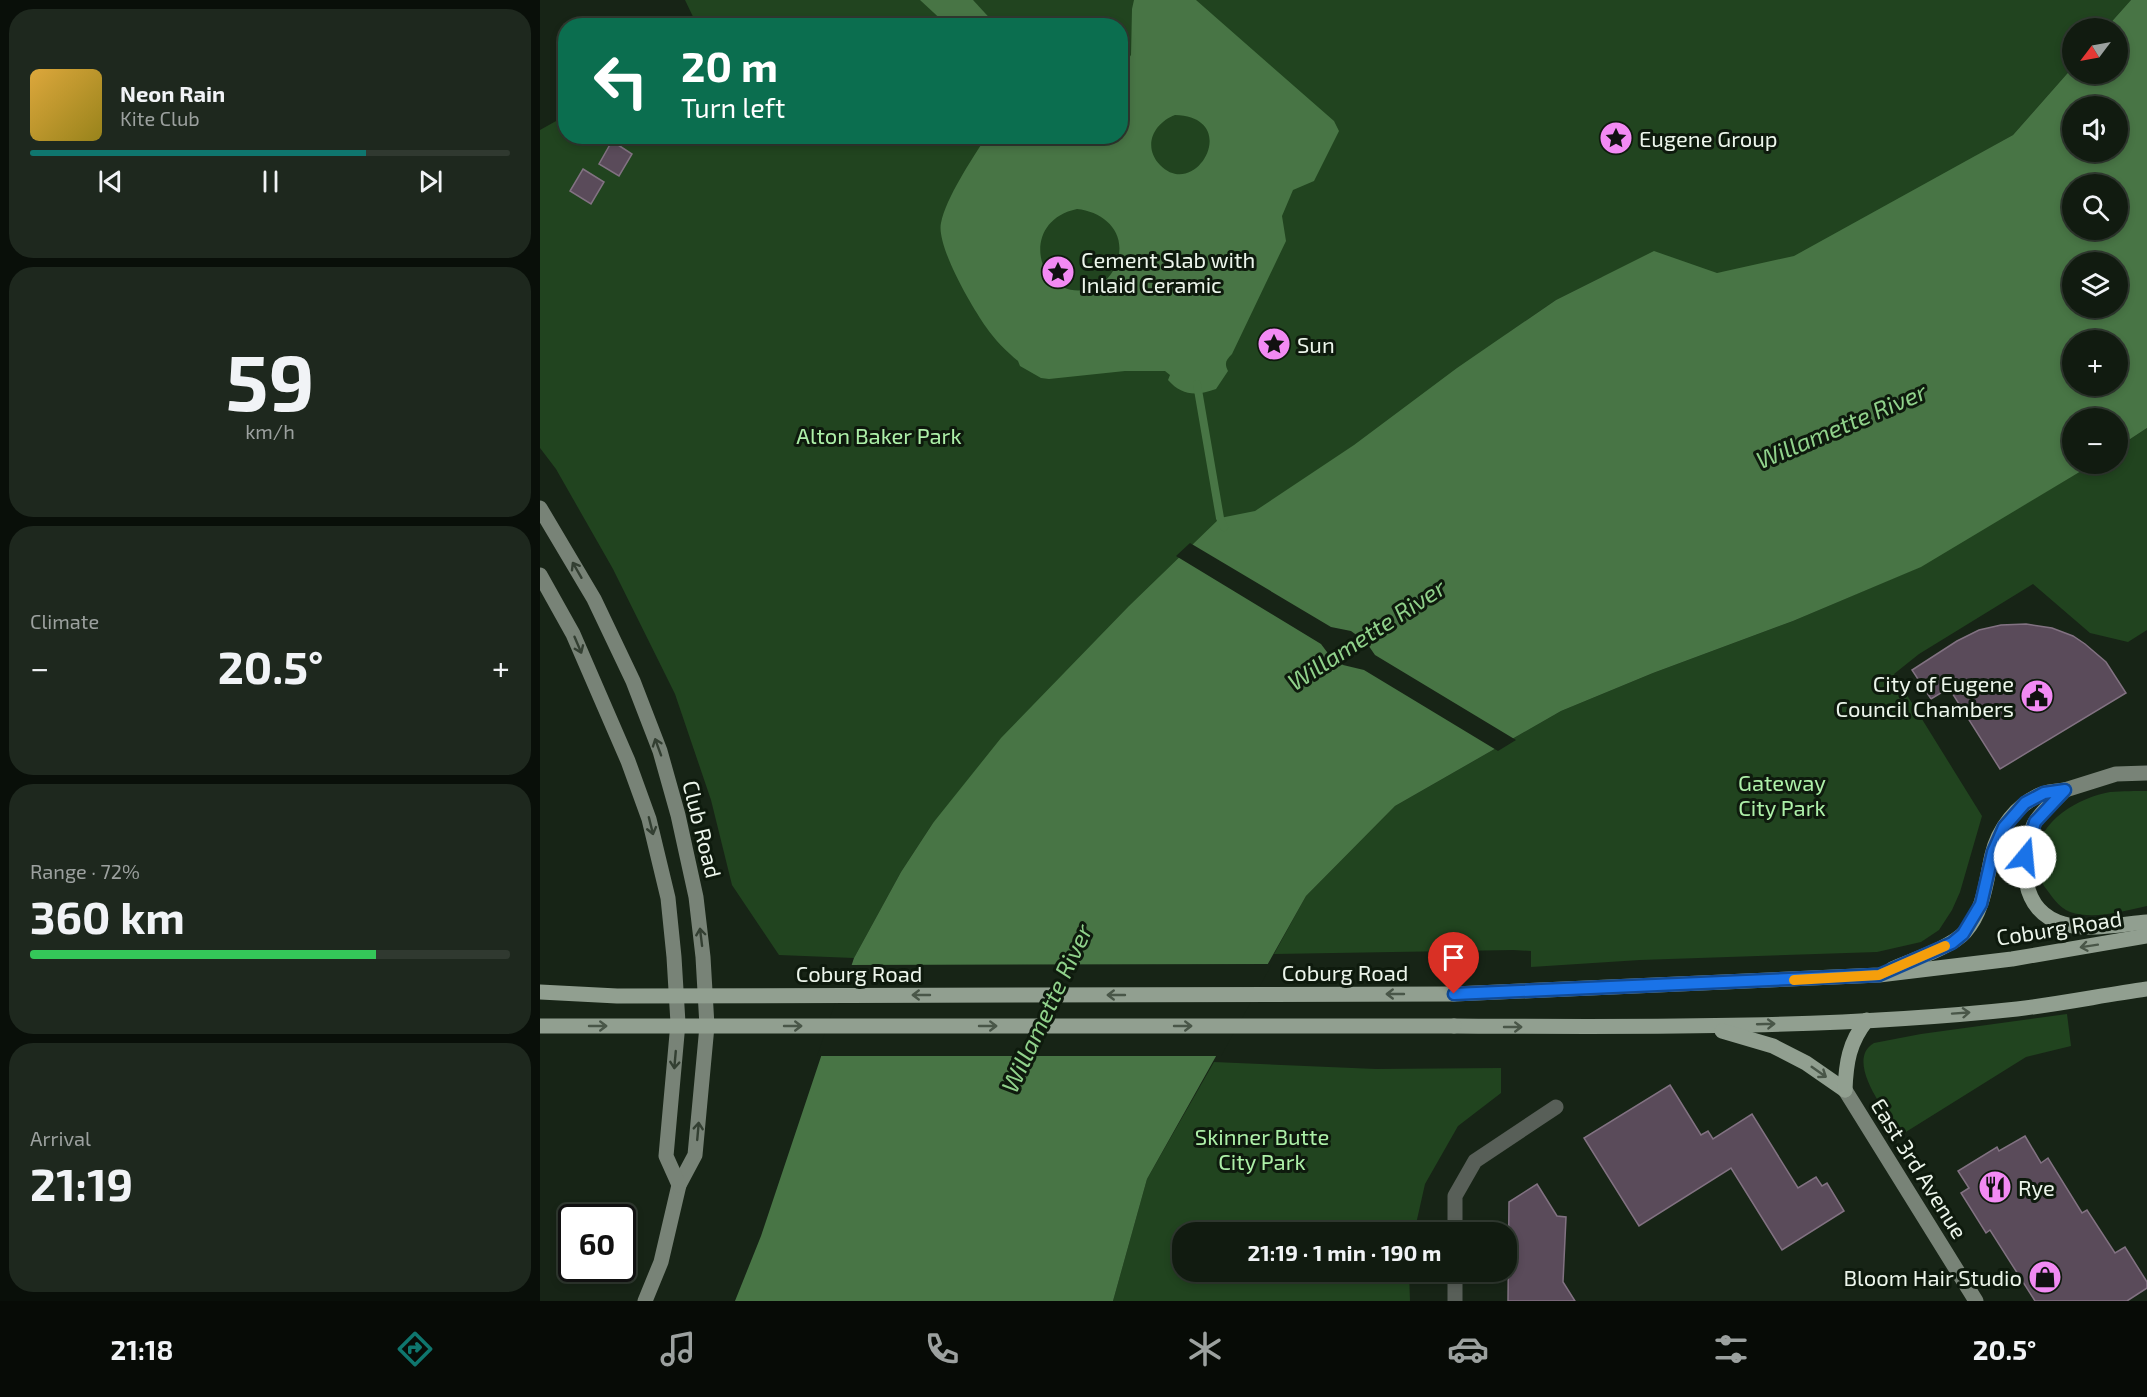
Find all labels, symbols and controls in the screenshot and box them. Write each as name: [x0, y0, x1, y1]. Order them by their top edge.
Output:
north arrow: [2062, 18, 2128, 84]
map controls: [2062, 18, 2128, 474]
text: 20 m: [681, 40, 778, 90]
icon: left: [582, 42, 660, 120]
text: Neon Rain: [120, 80, 225, 106]
text: Turn left: [681, 91, 785, 123]
button: sound: [2062, 96, 2128, 162]
text: Kite Club: [120, 106, 200, 130]
place icon: Eugene Group: [1598, 120, 1634, 156]
place label: Eugene Group: [1639, 125, 1778, 151]
icon: previous: [94, 165, 127, 198]
icon: pause: [254, 165, 287, 198]
icon: next: [414, 165, 447, 198]
button: search: [2062, 174, 2128, 240]
place label: Cement Slab with Inlaid Ceramic: [1081, 246, 1255, 297]
button: layers: [2062, 252, 2128, 318]
place icon: Cement Slab with Inlaid Ceramic: [1040, 254, 1076, 290]
place icon: Sun: [1256, 326, 1292, 362]
button: +: [2062, 330, 2128, 396]
place label: Sun: [1297, 331, 1335, 357]
text: 59: [225, 333, 315, 427]
water label: Willamette River: [1751, 376, 1931, 474]
button: −: [2062, 408, 2128, 474]
text: km/h: [245, 419, 295, 443]
park label: Alton Baker Park: [796, 422, 962, 448]
one-way arrow: [571, 562, 583, 579]
water label: Willamette River: [1282, 572, 1451, 696]
text: Climate: [30, 609, 99, 633]
one-way arrow: [573, 635, 584, 654]
text: 20.5°: [218, 639, 323, 693]
text: −: [30, 647, 49, 687]
text: +: [492, 647, 510, 687]
place label: City of Eugene Council Chambers: [1836, 670, 2014, 721]
public building icon: City of Eugene Council Chambers: [2019, 678, 2055, 714]
one-way arrow: [652, 738, 663, 757]
park label: Gateway City Park: [1738, 769, 1826, 820]
street label: Club Road: [678, 777, 728, 881]
one-way arrow: [645, 816, 657, 835]
position arrow: [1993, 825, 2057, 889]
text: Range · 72%: [30, 859, 140, 883]
text: 360 km: [30, 889, 185, 943]
street label: Coburg Road: [1994, 904, 2124, 950]
water label: Willamette River: [994, 919, 1098, 1097]
one-way arrow: [695, 927, 706, 947]
pin: [1428, 932, 1479, 994]
icon: arrive: [1437, 941, 1470, 974]
one-way arrow: [2080, 941, 2100, 952]
street label: Coburg Road: [1282, 959, 1408, 985]
street label: Coburg Road: [796, 960, 922, 986]
one-way arrow: [1386, 988, 1406, 1000]
one-way arrow: [912, 989, 932, 1001]
one-way arrow: [1107, 989, 1127, 1001]
one-way arrow: [1950, 1007, 1970, 1018]
one-way arrow: [1756, 1019, 1776, 1030]
one-way arrow: [588, 1020, 608, 1032]
one-way arrow: [783, 1020, 803, 1032]
one-way arrow: [978, 1020, 998, 1032]
one-way arrow: [1173, 1020, 1193, 1032]
one-way arrow: [1502, 1021, 1522, 1033]
one-way arrow: [669, 1050, 680, 1070]
one-way arrow: [1811, 1066, 1827, 1078]
street label: East 3rd Avenue: [1866, 1093, 1974, 1243]
one-way arrow: [693, 1121, 704, 1141]
park label: Skinner Butte City Park: [1195, 1123, 1329, 1174]
text: Arrival: [30, 1126, 91, 1150]
text: 21:19: [30, 1156, 133, 1210]
restaurant icon: Rye: [1977, 1169, 2013, 1205]
place label: Rye: [2018, 1174, 2055, 1200]
speed limit sign: 60: [558, 1204, 636, 1282]
text: 21:19 · 1 min · 190 m: [1248, 1239, 1441, 1265]
shop icon: Bloom Hair Studio: [2027, 1259, 2063, 1295]
place label: Bloom Hair Studio: [1843, 1264, 2022, 1290]
icon: directions: [394, 1328, 436, 1370]
icon: music: [657, 1328, 699, 1370]
icon: phone: [921, 1328, 963, 1370]
icon: climate: [1184, 1328, 1226, 1370]
icon: car: [1447, 1328, 1489, 1370]
icon: filters: [1710, 1328, 1752, 1370]
text: 21:18: [111, 1333, 173, 1365]
text: 20.5°: [1973, 1333, 2036, 1365]

